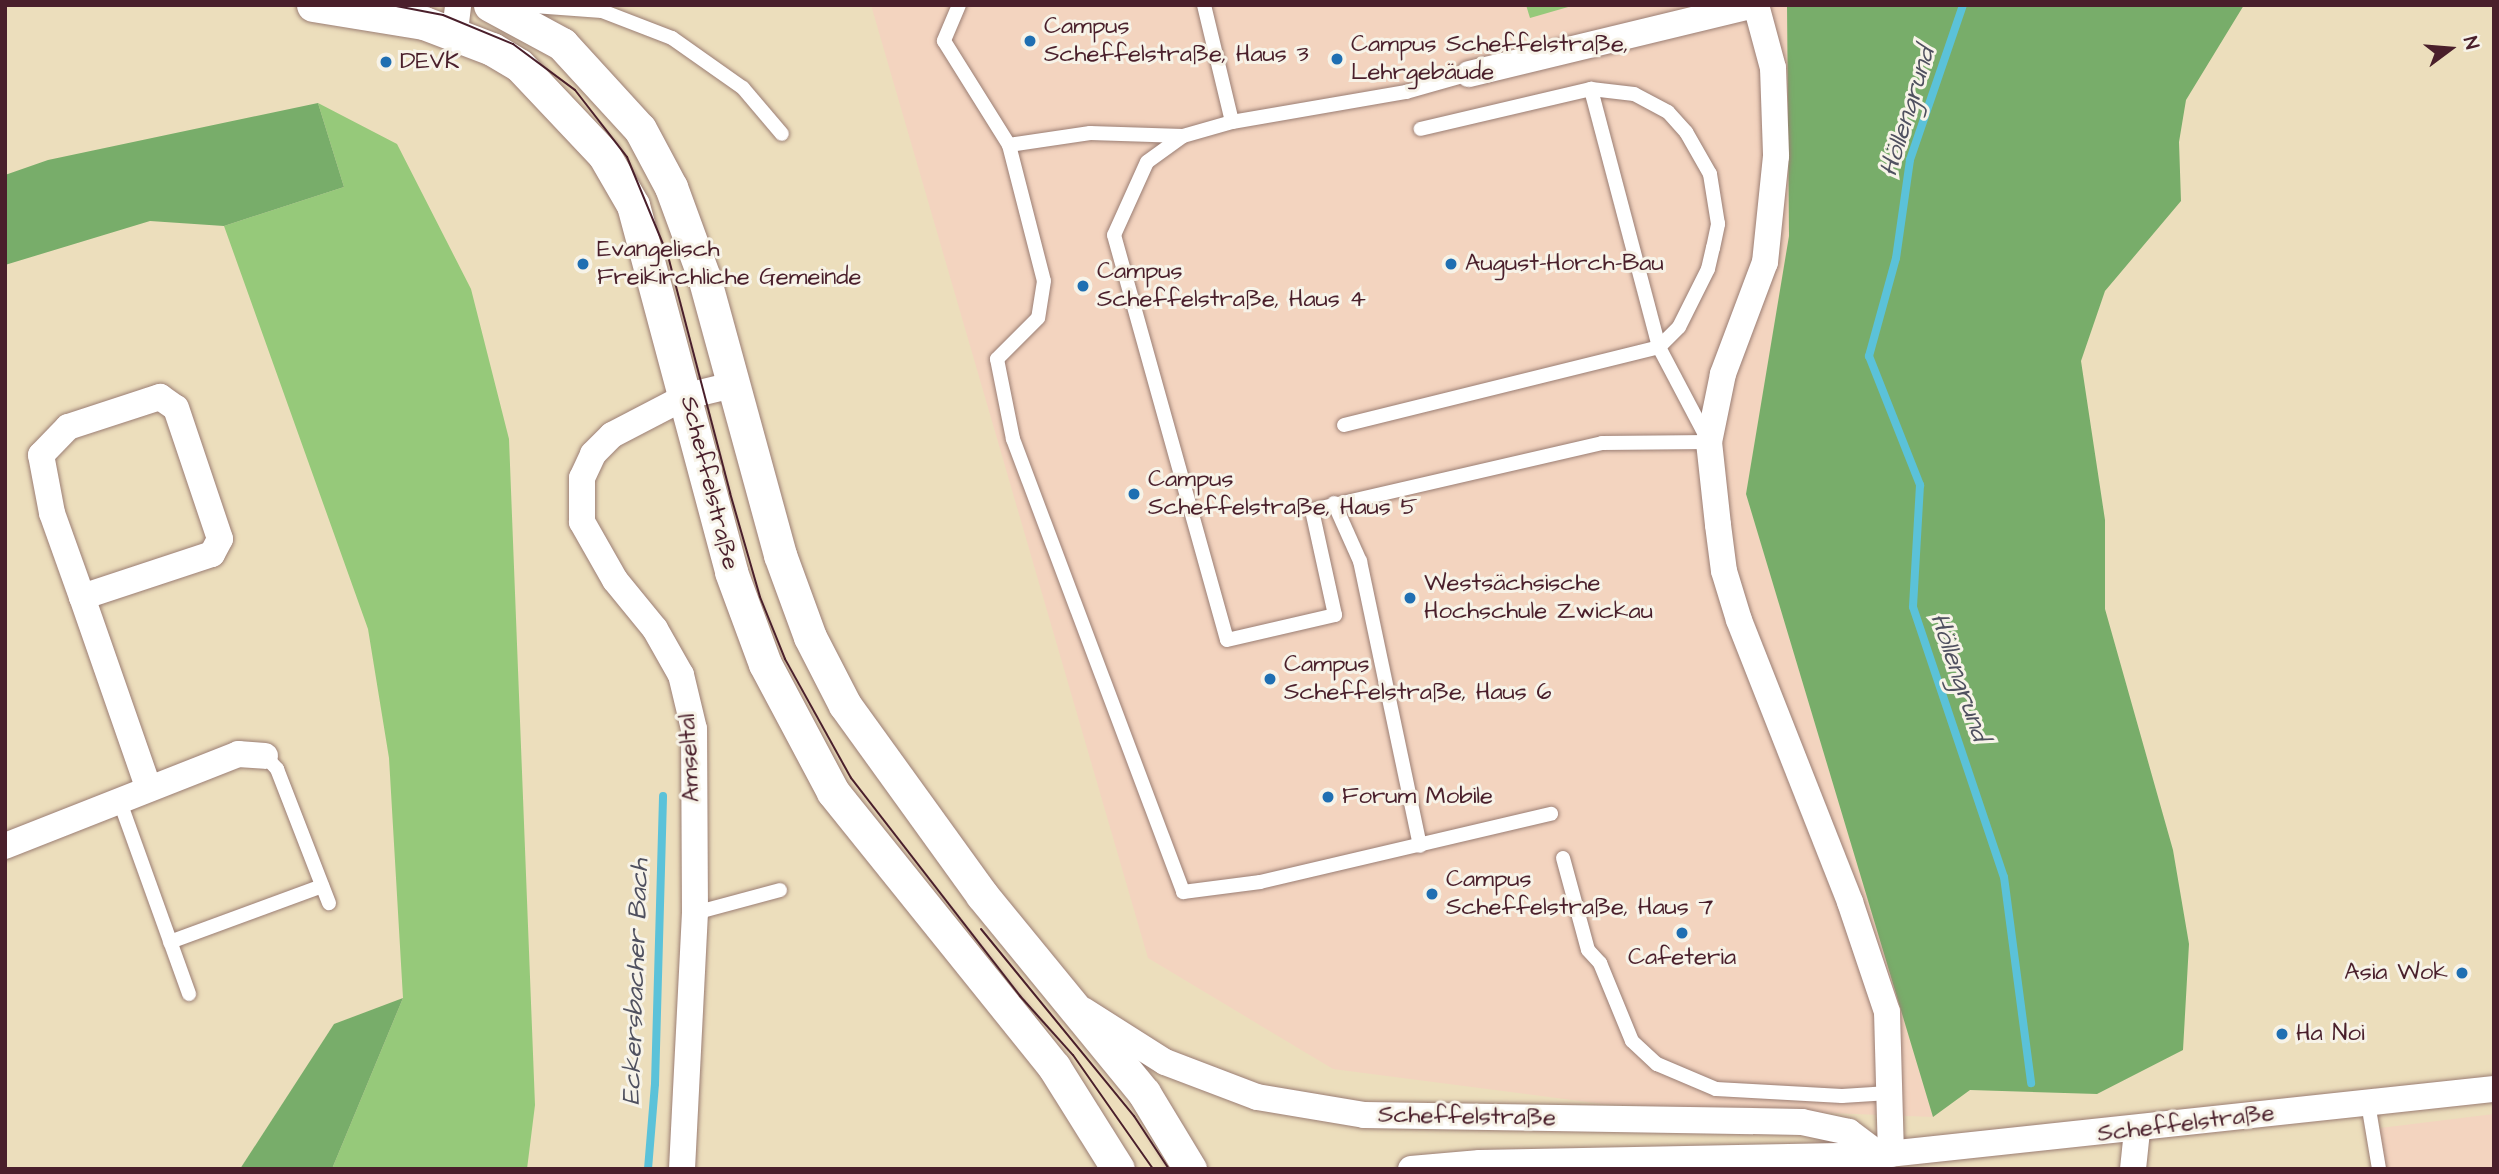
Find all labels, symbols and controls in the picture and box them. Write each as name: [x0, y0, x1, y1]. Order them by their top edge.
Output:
place label: Campus Scheffelstraße, Haus 3: [1044, 13, 1309, 69]
north arrow: [2415, 14, 2485, 84]
place label: Campus Scheffelstraße, Lehrgebäude: [1351, 31, 1628, 87]
marker: Campus Scheffelstraße, Haus 3: [1022, 33, 1038, 49]
text: N: [2456, 34, 2485, 53]
water label: Höllengrund: [1874, 44, 1942, 180]
place label: DEVK: [400, 48, 459, 76]
marker: Campus Scheffelstraße, Lehrgebäude: [1329, 51, 1345, 67]
marker: DEVK: [378, 54, 394, 70]
place label: Evangelisch Freikirchliche Gemeinde: [597, 236, 861, 292]
place label: August-Horch-Bau: [1465, 250, 1664, 278]
marker: Evangelisch Freikirchliche Gemeinde: [575, 256, 591, 272]
marker: August-Horch-Bau: [1443, 256, 1459, 272]
place label: Campus Scheffelstraße, Haus 4: [1097, 258, 1366, 314]
marker: Campus Scheffelstraße, Haus 4: [1075, 278, 1091, 294]
street label: Scheffelstraße: [673, 393, 745, 573]
place label: Campus Scheffelstraße, Haus 5: [1148, 466, 1417, 522]
marker: Campus Scheffelstraße, Haus 5: [1126, 486, 1142, 502]
place label: Westsächsische Hochschule Zwickau: [1424, 570, 1653, 626]
marker: Westsächsische Hochschule Zwickau: [1402, 590, 1418, 606]
water label: Höllengrund: [1923, 609, 1995, 745]
place label: Campus Scheffelstraße, Haus 6: [1284, 651, 1551, 707]
marker: Campus Scheffelstraße, Haus 6: [1262, 671, 1278, 687]
street label: Amseltal: [673, 713, 707, 803]
place label: Forum Mobile: [1342, 783, 1493, 811]
marker: Forum Mobile: [1320, 789, 1336, 805]
water label: Eckersbacher Bach: [616, 858, 656, 1106]
place label: Campus Scheffelstraße, Haus 7: [1446, 866, 1713, 922]
marker: Campus Scheffelstraße, Haus 7: [1424, 886, 1440, 902]
marker: Cafeteria: [1674, 925, 1690, 941]
place label: Cafeteria: [1628, 944, 1736, 972]
place label: Asia Wok: [2344, 959, 2448, 987]
marker: Asia Wok: [2454, 965, 2470, 981]
place label: Ha Noi: [2296, 1020, 2365, 1048]
marker: Ha Noi: [2274, 1026, 2290, 1042]
street label: Scheffelstraße: [2096, 1099, 2276, 1149]
street label: Scheffelstraße: [1378, 1101, 1556, 1133]

